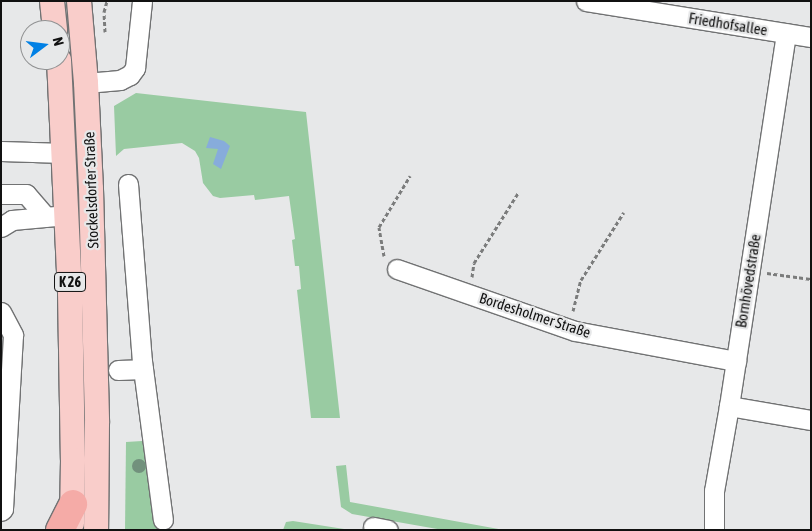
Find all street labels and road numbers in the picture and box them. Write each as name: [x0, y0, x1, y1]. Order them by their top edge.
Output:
street label: Friedhofsallee: [687, 9, 769, 39]
street label: Stockelsdorfer Straße: [80, 131, 102, 249]
street label: Bornhövedstraße: [732, 233, 764, 329]
road number: K 26: [54, 270, 86, 294]
street label: Bordesholmer Straße: [477, 289, 593, 341]

